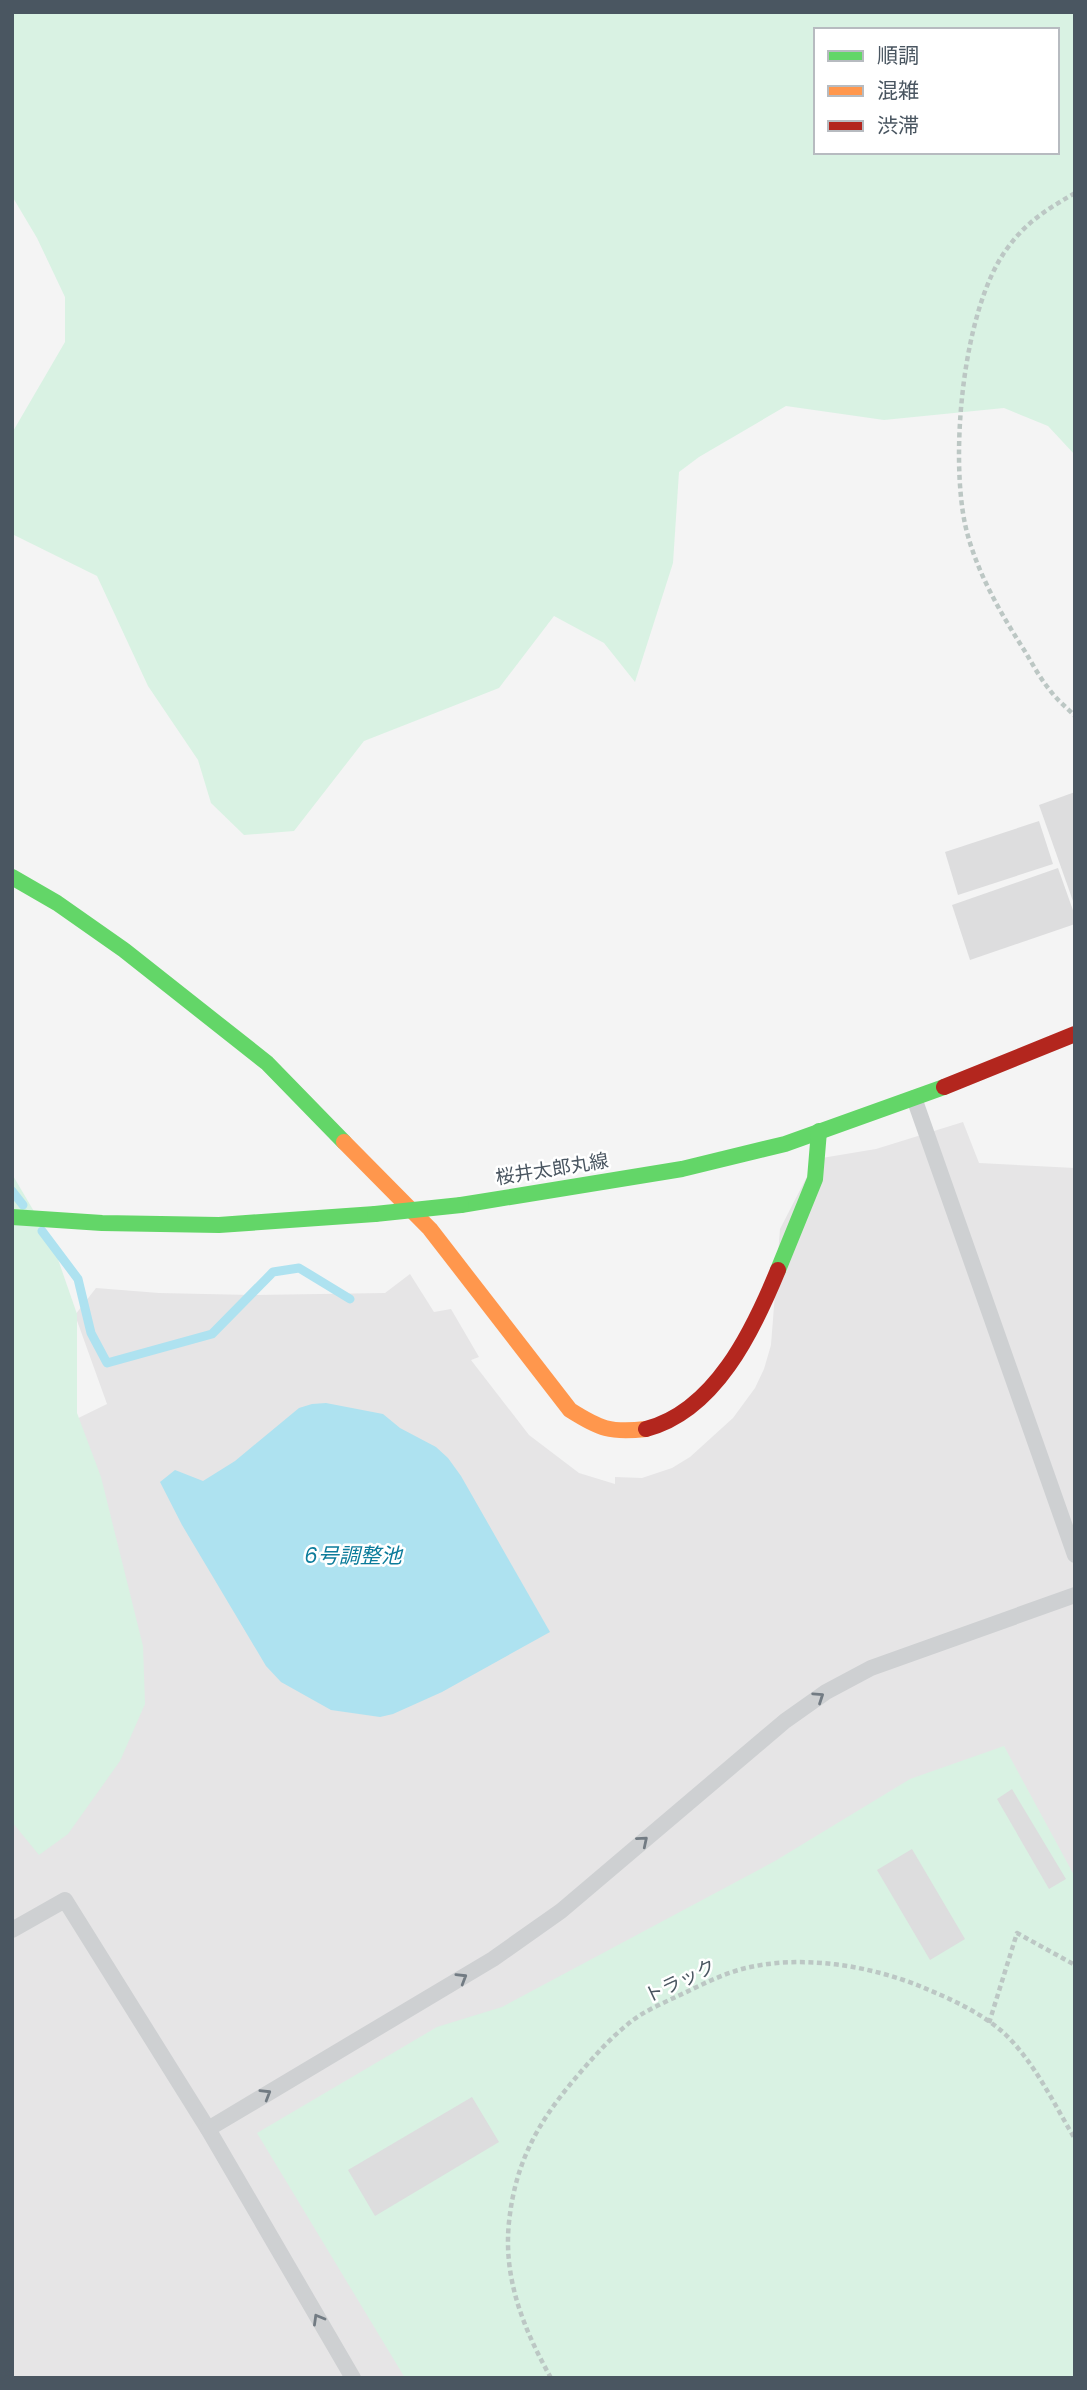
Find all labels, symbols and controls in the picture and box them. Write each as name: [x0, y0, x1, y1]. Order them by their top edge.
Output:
legend: [814, 28, 1059, 154]
text: 順調: [877, 41, 919, 70]
text: 混雑: [877, 76, 919, 105]
text: 渋滞: [877, 111, 919, 140]
street label: 桜井太郎丸線: [494, 1147, 610, 1191]
water label: 6号調整池: [304, 1541, 404, 1570]
one-way arrow: [811, 1693, 824, 1705]
one-way arrow: [635, 1837, 648, 1849]
street label: トラック: [640, 1953, 720, 2009]
one-way arrow: [454, 1973, 467, 1986]
one-way arrow: [259, 2090, 272, 2103]
one-way arrow: [313, 2313, 326, 2326]

